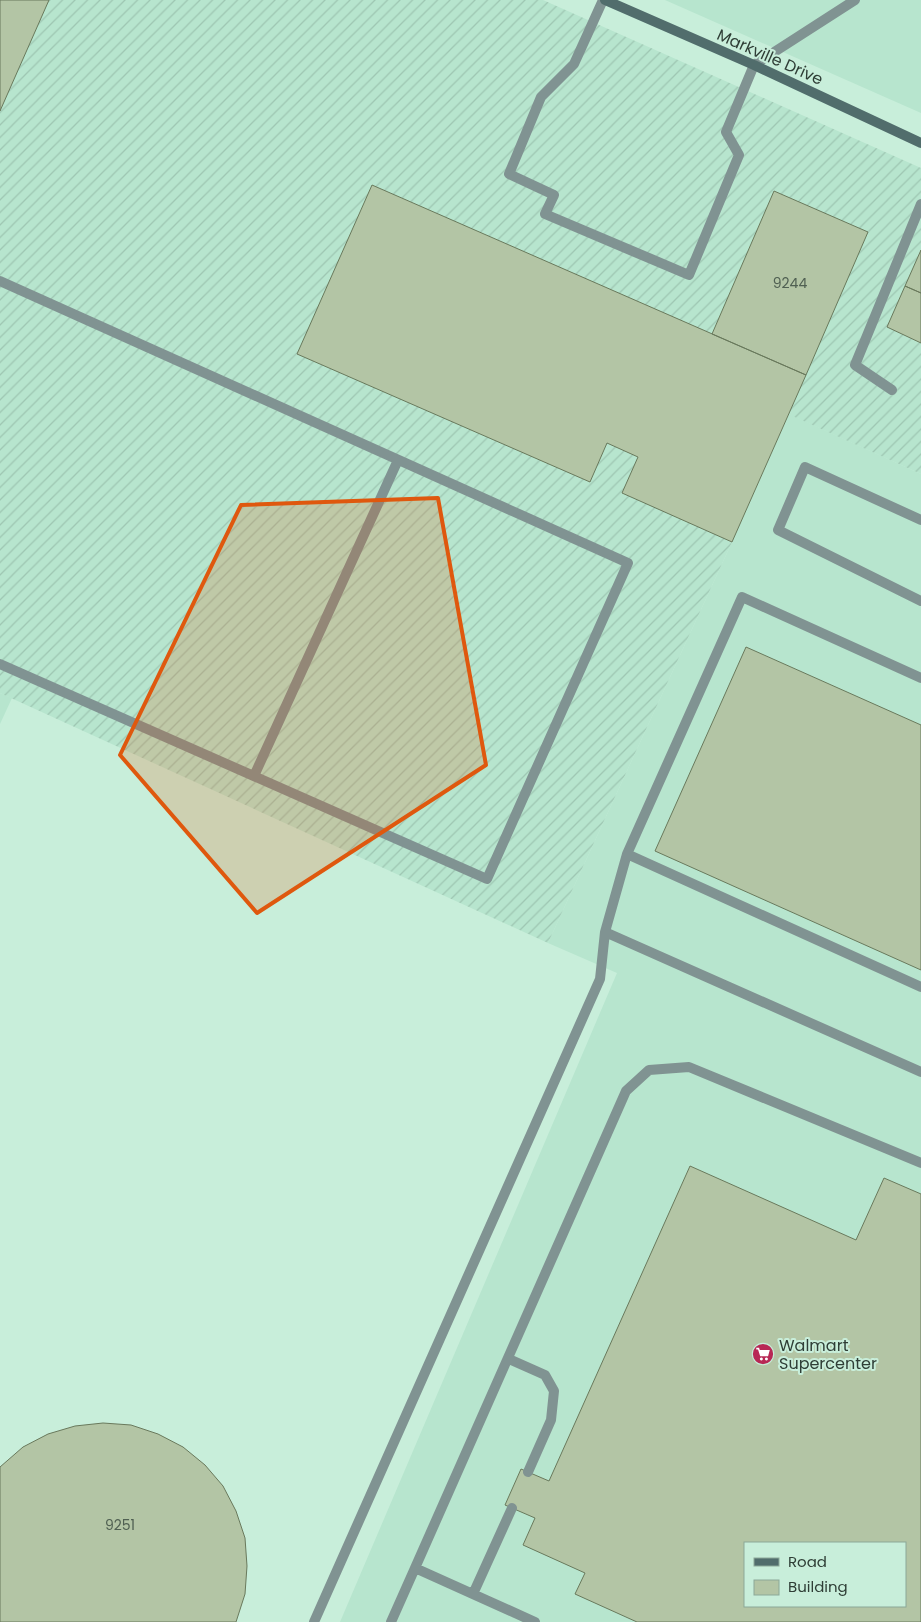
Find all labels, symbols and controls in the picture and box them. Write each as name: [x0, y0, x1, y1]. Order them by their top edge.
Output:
street label: Markville Drive: [713, 23, 827, 91]
house number: 9244: [773, 273, 807, 293]
place label: Walmart Supercenter: [779, 1334, 877, 1375]
supermarket icon: Walmart Supercenter: [751, 1342, 775, 1366]
house number: 9251: [105, 1515, 135, 1535]
legend: [744, 1542, 906, 1607]
text: Road: [788, 1551, 827, 1572]
text: Building: [788, 1576, 848, 1597]

